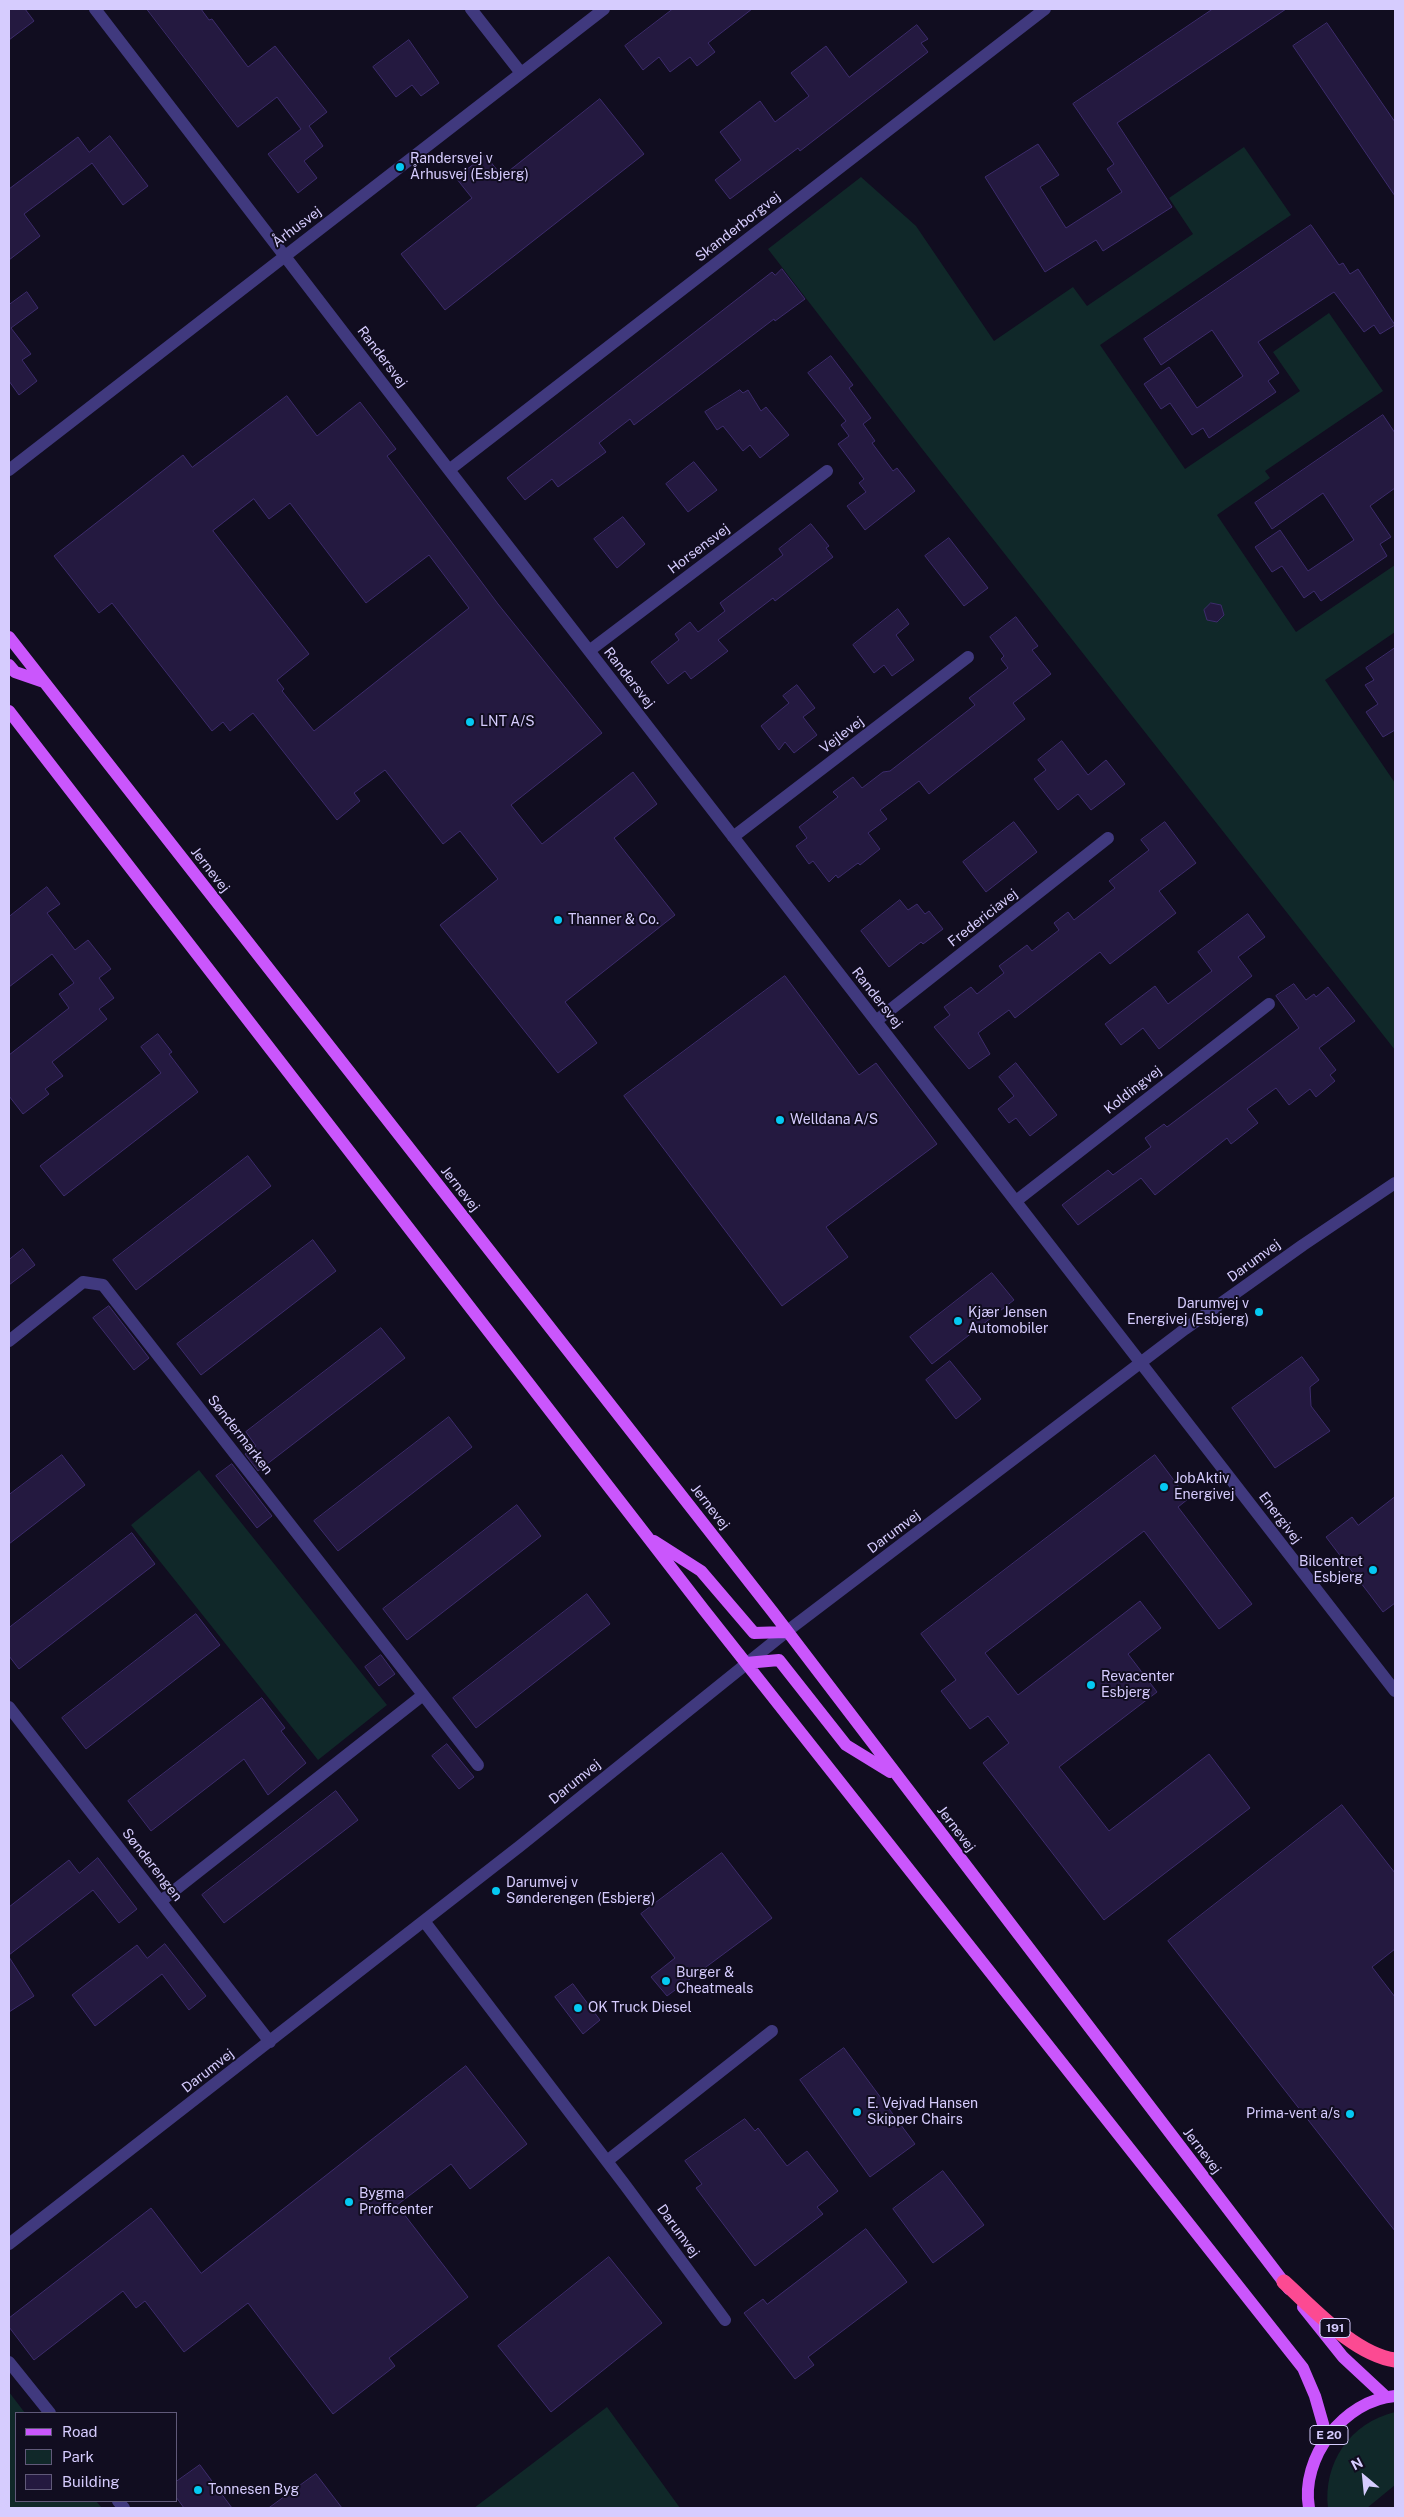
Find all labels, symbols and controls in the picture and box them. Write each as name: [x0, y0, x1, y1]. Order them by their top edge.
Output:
place label: Randersvej v Århusvej (Esbjerg): [410, 151, 529, 184]
marker: Randersvej v Århusvej (Esbjerg): [394, 161, 406, 173]
street label: Skanderborgvej: [692, 189, 784, 265]
street label: Århusvej: [269, 203, 325, 251]
street label: Randersvej: [353, 323, 411, 391]
street label: Horsensvej: [665, 520, 733, 578]
street label: Randersvej: [600, 644, 658, 712]
street label: Vejlevej: [817, 713, 867, 757]
place label: LNT A/S: [480, 714, 535, 730]
marker: LNT A/S: [464, 716, 476, 728]
street label: Jernevej: [187, 844, 233, 896]
street label: Fredericiavej: [945, 886, 1021, 950]
place label: Thanner & Co.: [568, 912, 659, 928]
marker: Thanner & Co.: [552, 914, 564, 926]
street label: Randersvej: [848, 964, 906, 1032]
street label: Koldingvej: [1101, 1062, 1165, 1118]
place label: Welldana A/S: [790, 1112, 878, 1128]
marker: Welldana A/S: [774, 1114, 786, 1126]
street label: Jernevej: [437, 1163, 483, 1215]
street label: Darumvej: [1224, 1236, 1284, 1286]
place label: Darumvej v Energivej (Esbjerg): [1127, 1296, 1249, 1328]
place label: Kjær Jensen Automobiler: [968, 1305, 1048, 1338]
marker: Darumvej v Energivej (Esbjerg): [1253, 1306, 1265, 1318]
marker: Kjær Jensen Automobiler: [952, 1315, 964, 1327]
street label: Søndermarken: [204, 1392, 276, 1478]
place label: JobAktiv Energivej: [1174, 1471, 1234, 1504]
street label: Jernevej: [687, 1481, 733, 1533]
marker: JobAktiv Energivej: [1158, 1481, 1170, 1493]
street label: Energivej: [1255, 1489, 1305, 1547]
street label: Darumvej: [864, 1507, 924, 1557]
place label: Bilcentret Esbjerg: [1299, 1554, 1363, 1586]
marker: Bilcentret Esbjerg: [1367, 1564, 1379, 1576]
place label: Revacenter Esbjerg: [1101, 1669, 1175, 1701]
marker: Revacenter Esbjerg: [1085, 1679, 1097, 1691]
street label: Darumvej: [546, 1756, 604, 1808]
street label: Jernevej: [933, 1803, 979, 1855]
street label: Sønderengen: [118, 1825, 186, 1905]
place label: Darumvej v Sønderengen (Esbjerg): [506, 1875, 655, 1908]
marker: Darumvej v Sønderengen (Esbjerg): [490, 1885, 502, 1897]
place label: Burger & Cheatmeals: [676, 1965, 753, 1998]
marker: Burger & Cheatmeals: [660, 1975, 672, 1987]
place label: OK Truck Diesel: [588, 2000, 692, 2016]
marker: OK Truck Diesel: [572, 2002, 584, 2014]
street label: Darumvej: [179, 2045, 237, 2097]
place label: E. Vejvad Hansen Skipper Chairs: [867, 2096, 978, 2128]
marker: E. Vejvad Hansen Skipper Chairs: [851, 2106, 863, 2118]
place label: Prima-vent a/s: [1246, 2106, 1340, 2122]
marker: Prima-vent a/s: [1344, 2108, 1356, 2120]
street label: Jernevej: [1179, 2125, 1225, 2177]
place label: Bygma Proffcenter: [359, 2186, 433, 2218]
marker: Bygma Proffcenter: [343, 2196, 355, 2208]
street label: Darumvej: [653, 2201, 703, 2261]
road number: 191: [1320, 2318, 1350, 2338]
legend: [15, 2412, 178, 2502]
text: Road: [62, 2423, 98, 2440]
road number: E 20: [1310, 2426, 1348, 2444]
text: Park: [62, 2448, 94, 2465]
north arrow: [1339, 2452, 1389, 2502]
text: N: [1348, 2454, 1366, 2473]
text: Building: [62, 2473, 120, 2490]
place label: Tonnesen Byg: [208, 2482, 299, 2498]
marker: Tonnesen Byg: [192, 2484, 204, 2496]

